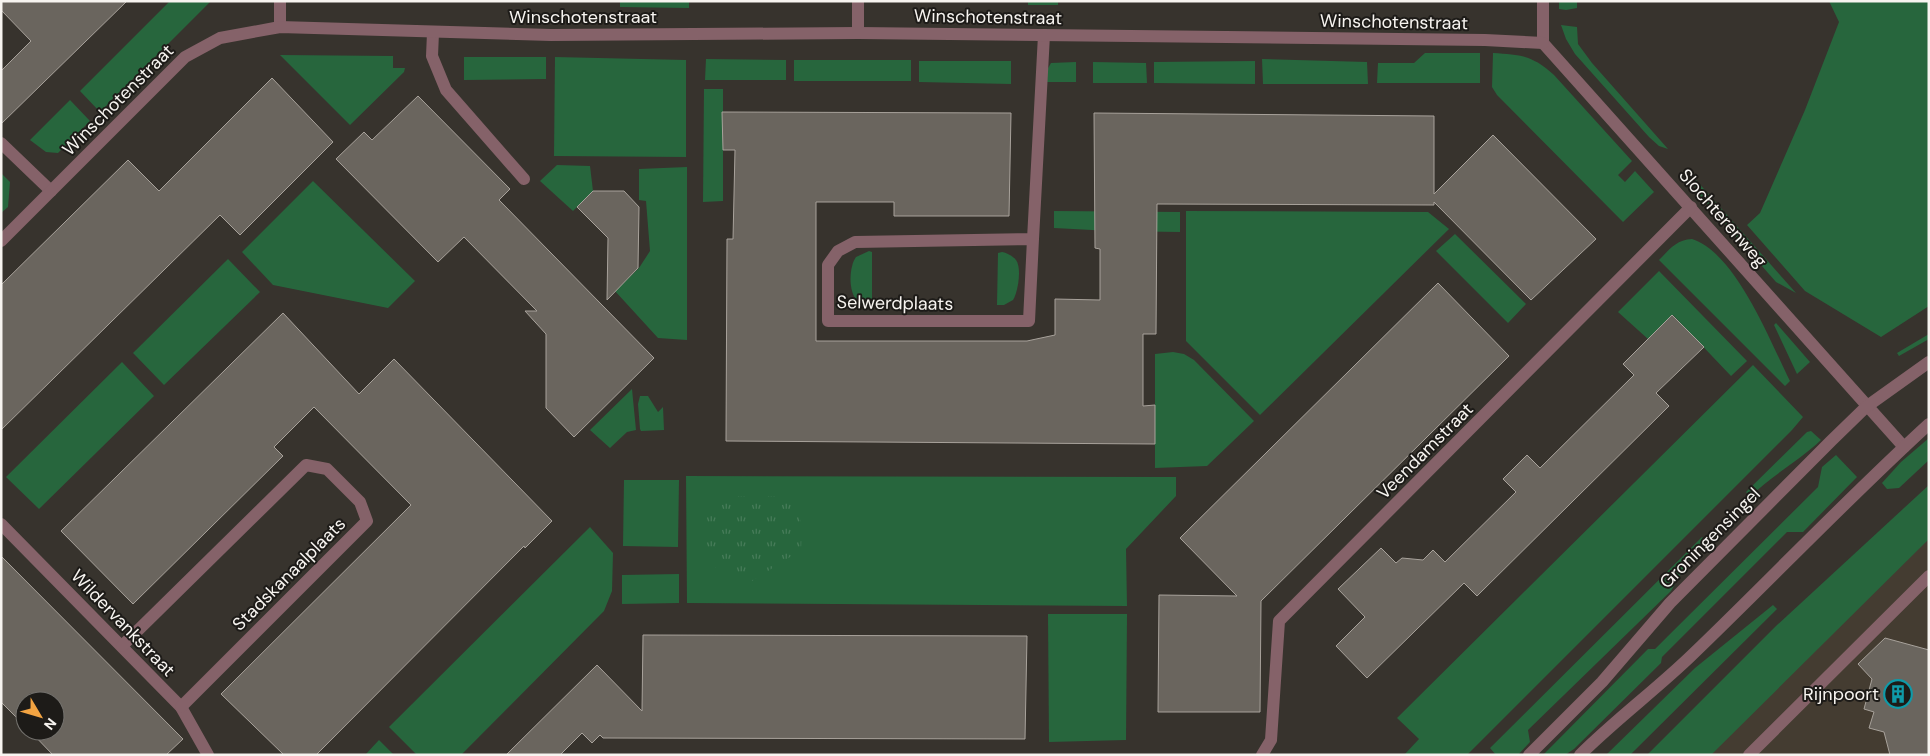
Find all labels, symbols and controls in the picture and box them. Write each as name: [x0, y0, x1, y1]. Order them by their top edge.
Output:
street label: Winschotenstraat: [914, 4, 1062, 30]
street label: Winschotenstraat: [509, 5, 657, 29]
street label: Winschotenstraat: [1320, 9, 1468, 35]
street label: Winschotenstraat: [57, 39, 179, 161]
street label: Slochterenweg: [1674, 164, 1772, 272]
street label: Selwerdplaats: [836, 290, 954, 316]
street label: Veendamstraat: [1371, 397, 1479, 505]
street label: Groningensingel: [1654, 482, 1766, 594]
street label: Stadskanaalplaats: [227, 512, 351, 636]
street label: Wildervankstraat: [66, 564, 180, 682]
building icon: Rijnpoort: [1883, 679, 1913, 709]
place label: Rijnpoort: [1803, 682, 1879, 706]
north arrow: [15, 691, 65, 741]
text: N: [40, 714, 60, 734]

